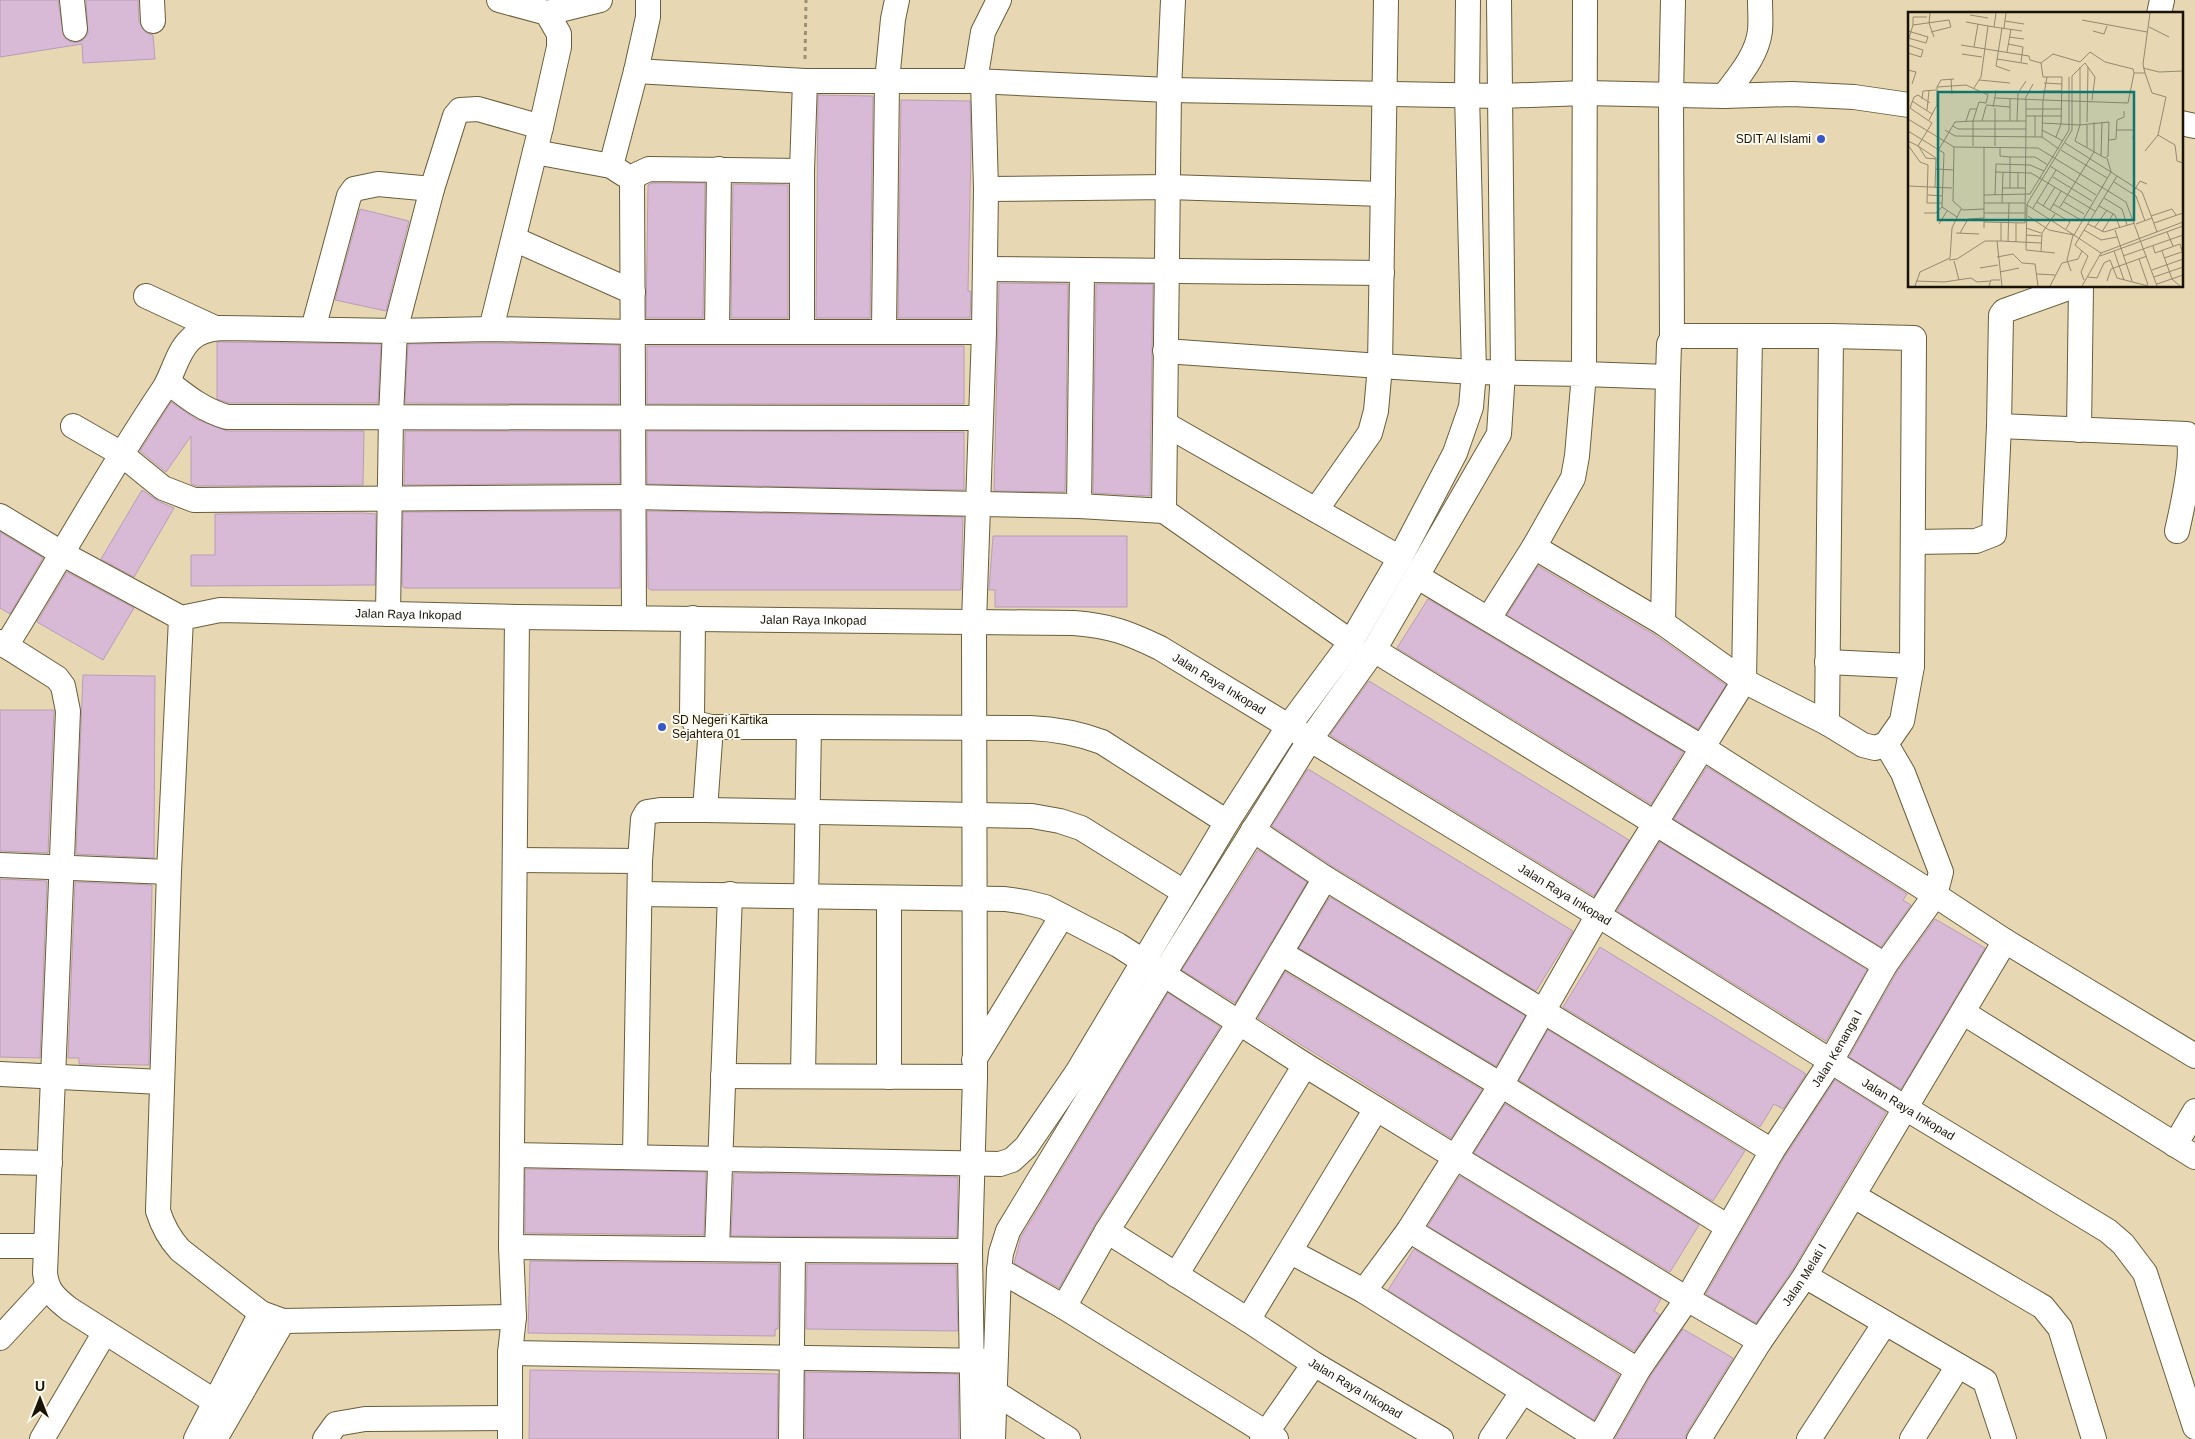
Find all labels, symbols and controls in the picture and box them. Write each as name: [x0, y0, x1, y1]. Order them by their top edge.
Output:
inset map: [1908, 12, 2182, 288]
place label: SDIT Al Islami: [1736, 132, 1811, 146]
marker: SDIT Al Islami: [1815, 133, 1827, 145]
street label: Jalan Raya Inkopad: [355, 606, 462, 623]
street label: Jalan Raya Inkopad: [760, 613, 866, 628]
street label: Jalan Raya Inkopad: [1170, 650, 1268, 718]
place label: SD Negeri Kartika Sejahtera 01: [672, 713, 768, 741]
marker: SD Negeri Kartika Sejahtera 01: [656, 721, 668, 733]
street label: Jalan Raya Inkopad: [1516, 861, 1614, 928]
street label: Jalan Kenanga I: [1809, 1008, 1865, 1090]
street label: Jalan Raya Inkopad: [1859, 1075, 1957, 1143]
street label: Jalan Melati I: [1779, 1242, 1829, 1309]
street label: Jalan Raya Inkopad: [1306, 1355, 1405, 1421]
north arrow: [15, 1374, 65, 1424]
text: U: [35, 1378, 45, 1394]

